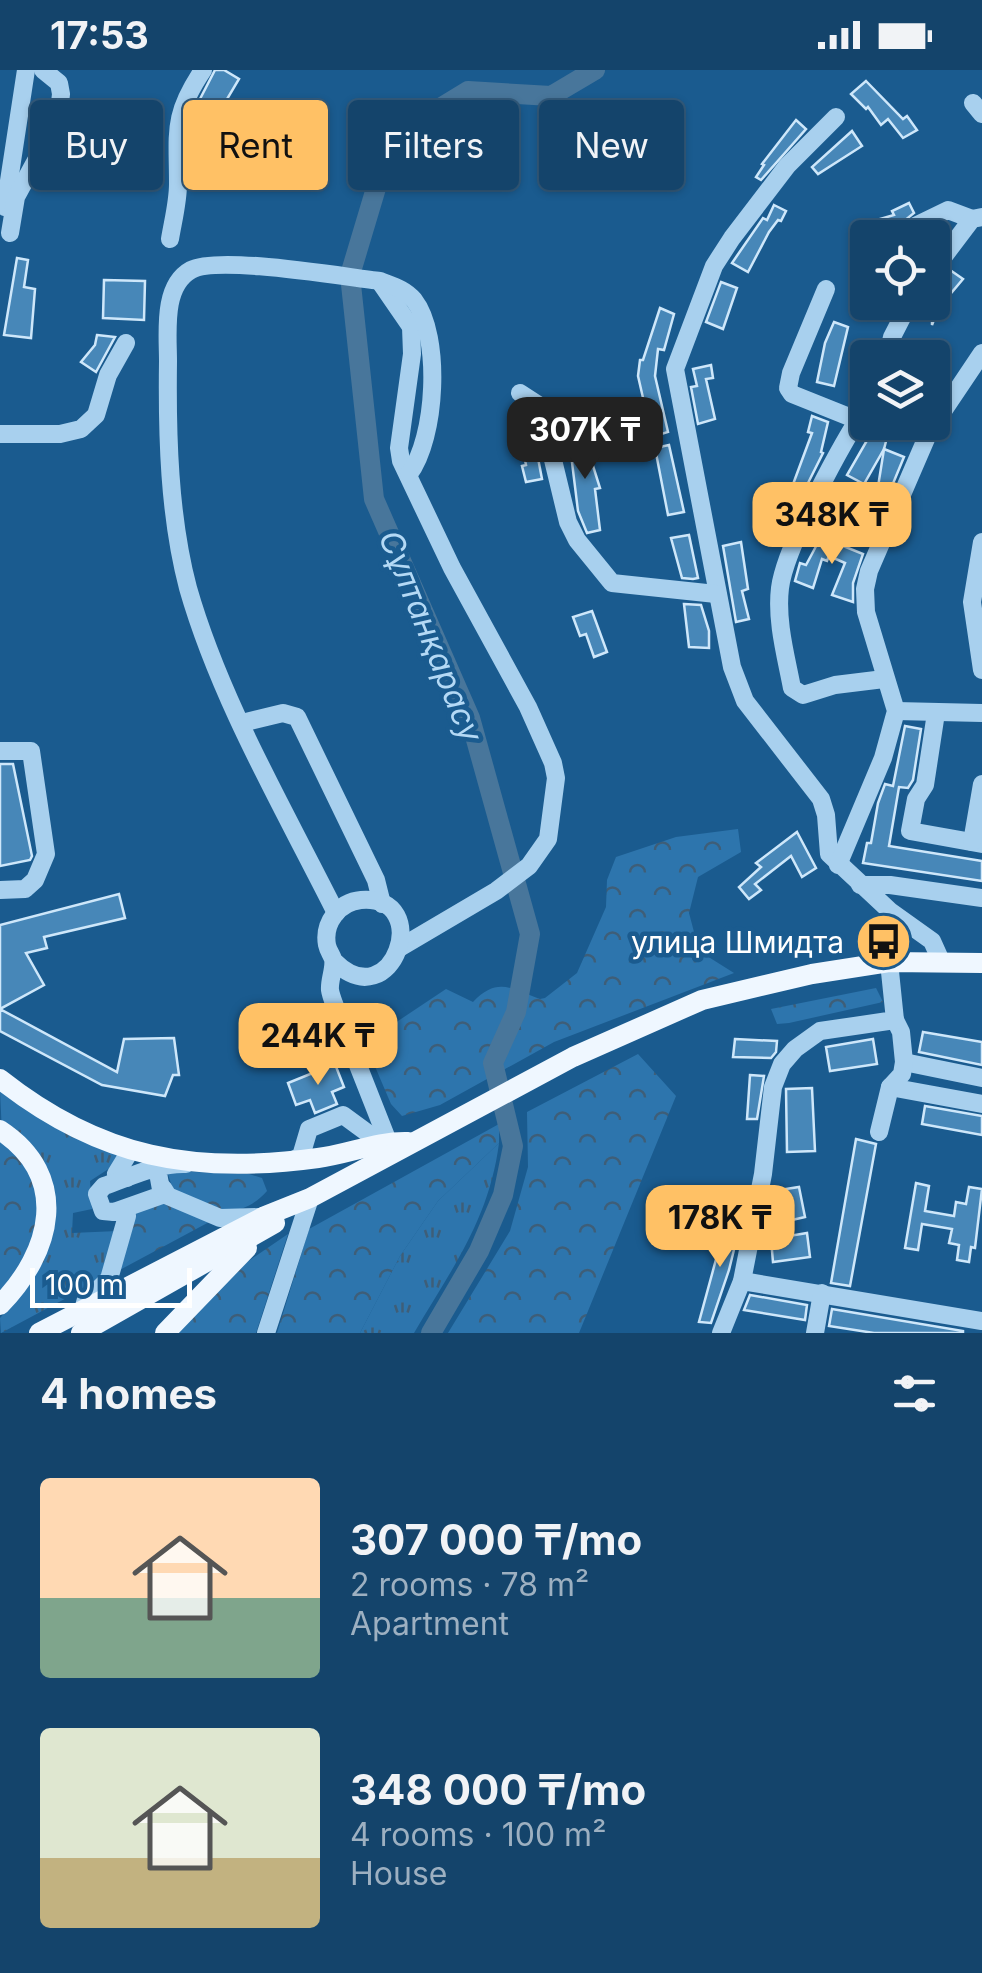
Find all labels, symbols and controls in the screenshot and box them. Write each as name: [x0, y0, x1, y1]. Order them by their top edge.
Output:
text: 17:53: [50, 12, 149, 58]
chip: Buy: [30, 100, 163, 190]
chip: Rent: [183, 100, 328, 190]
chip: Filters: [348, 100, 519, 190]
chip: New: [539, 100, 684, 190]
map controls: [850, 220, 950, 440]
button: locate: [850, 220, 950, 320]
button: layers: [850, 340, 950, 440]
pin: 307K ₸: [504, 397, 666, 482]
text: 307K ₸: [529, 410, 641, 449]
pin: 348K ₸: [751, 482, 913, 567]
text: 348K ₸: [774, 495, 890, 534]
water label: Сұлтанқарасу: [371, 525, 492, 748]
bus stop icon: улица Шмидта: [853, 912, 913, 972]
place label: улица Шмидта: [631, 924, 844, 960]
pin: 244K ₸: [237, 1003, 399, 1088]
text: 244K ₸: [261, 1016, 375, 1055]
pin: 178K ₸: [639, 1185, 801, 1270]
text: 178K ₸: [668, 1198, 772, 1237]
scale bar: [30, 1263, 192, 1308]
text: 100 m: [45, 1268, 124, 1302]
icon: filters: [887, 1366, 942, 1421]
text: 4 homes: [40, 1368, 217, 1419]
text: 307 000 ₸/mo: [350, 1514, 642, 1565]
icon: home: [120, 1518, 240, 1638]
text: 2 rooms · 78 m²: [350, 1565, 589, 1604]
text: Apartment: [350, 1604, 509, 1643]
text: 348 000 ₸/mo: [350, 1764, 646, 1815]
icon: home: [120, 1768, 240, 1888]
text: 4 rooms · 100 m²: [350, 1815, 606, 1854]
text: House: [350, 1854, 447, 1893]

